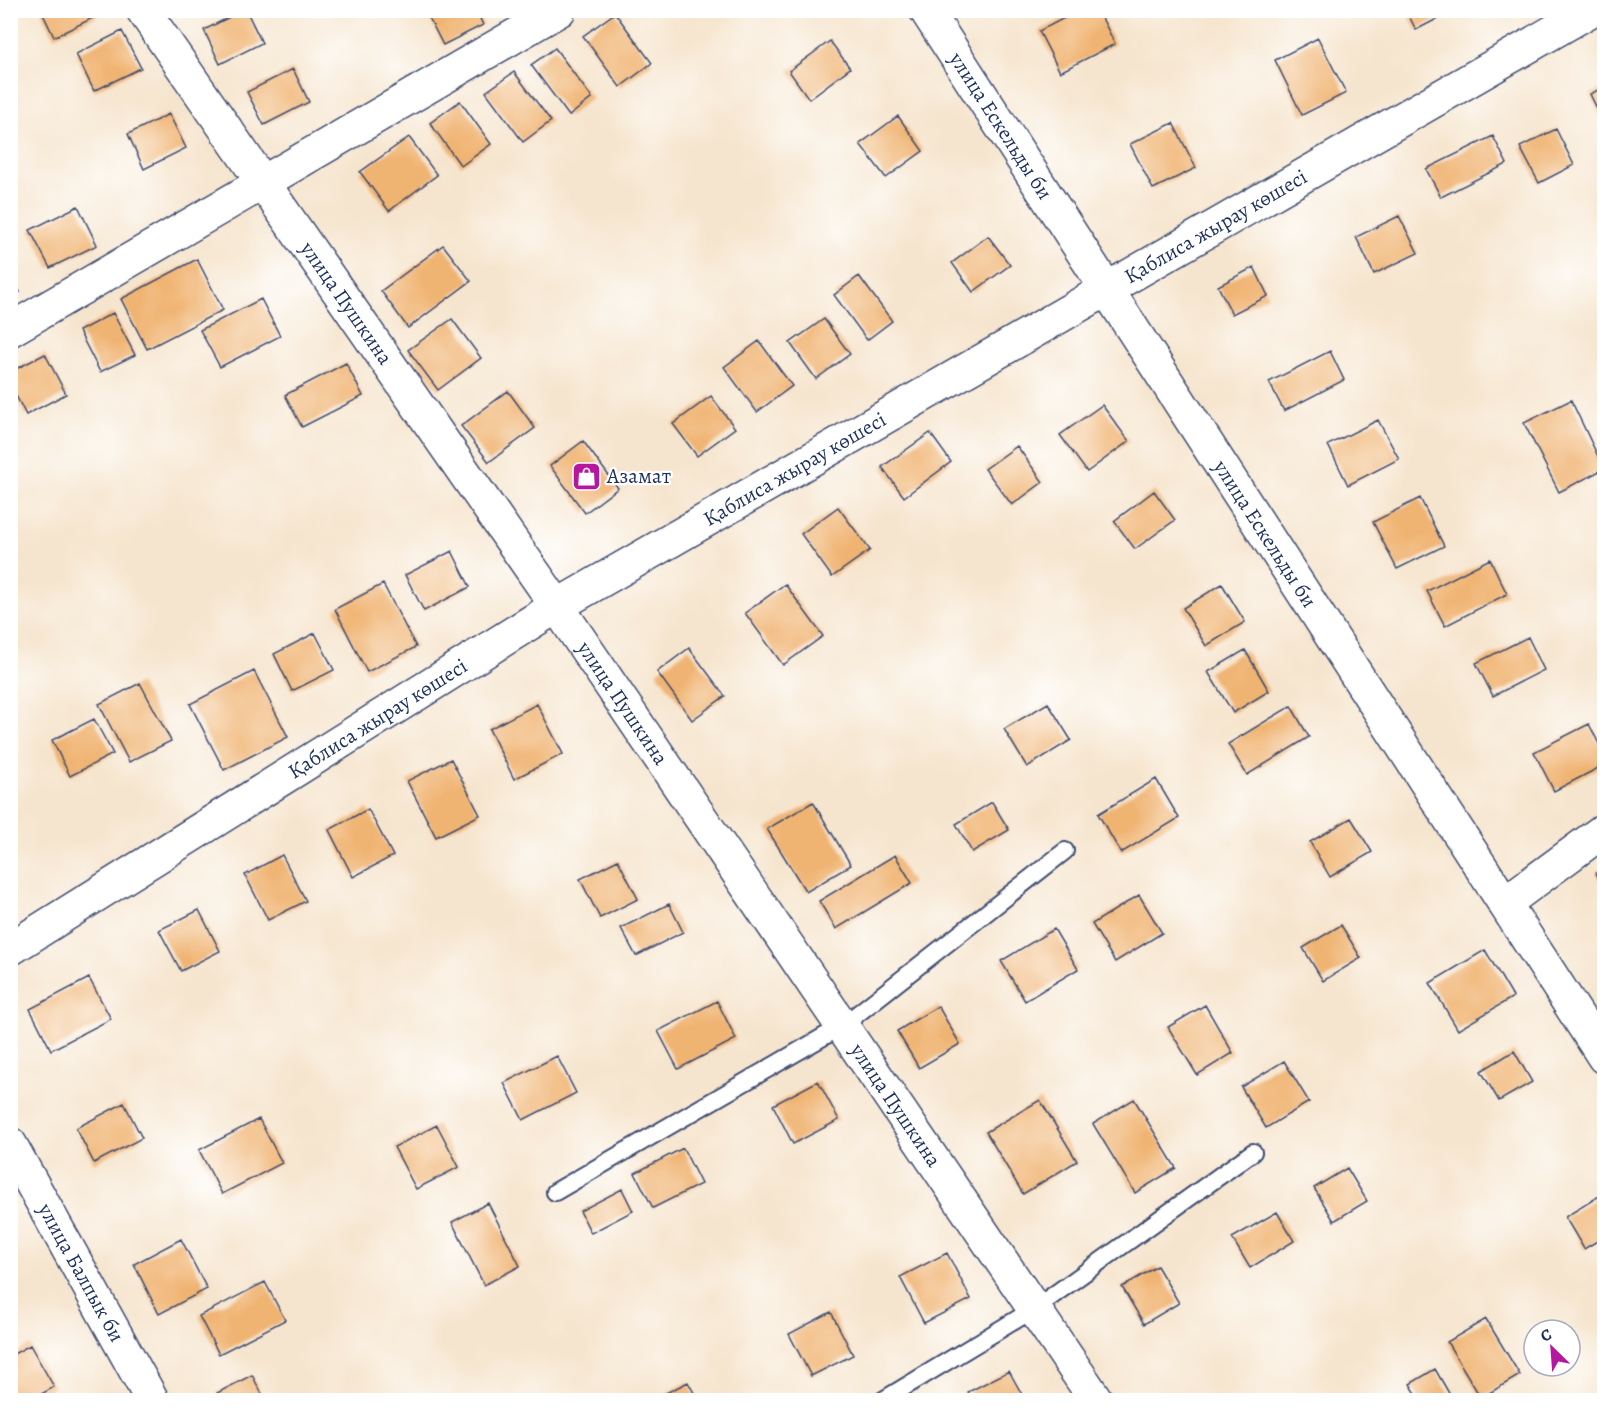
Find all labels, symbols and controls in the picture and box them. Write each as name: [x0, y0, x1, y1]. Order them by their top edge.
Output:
street label: улица Ескельды би: [942, 46, 1059, 205]
street label: Қаблиса жырау көшесі: [1119, 163, 1312, 290]
street label: улица Пушкина: [294, 235, 399, 371]
street label: Қаблиса жырау көшесі: [698, 405, 891, 533]
street label: улица Ескельды би: [1207, 454, 1323, 613]
shop icon: Азамат: [570, 460, 602, 492]
place label: Азамат: [606, 462, 671, 490]
street label: улица Пушкина: [570, 635, 675, 771]
street label: Қаблиса жырау көшесі: [283, 652, 473, 785]
street label: улица Пушкина: [843, 1037, 948, 1173]
street label: улица Балпык би: [31, 1197, 131, 1347]
north arrow: [1522, 1318, 1582, 1378]
text: С: [1537, 1323, 1555, 1347]

